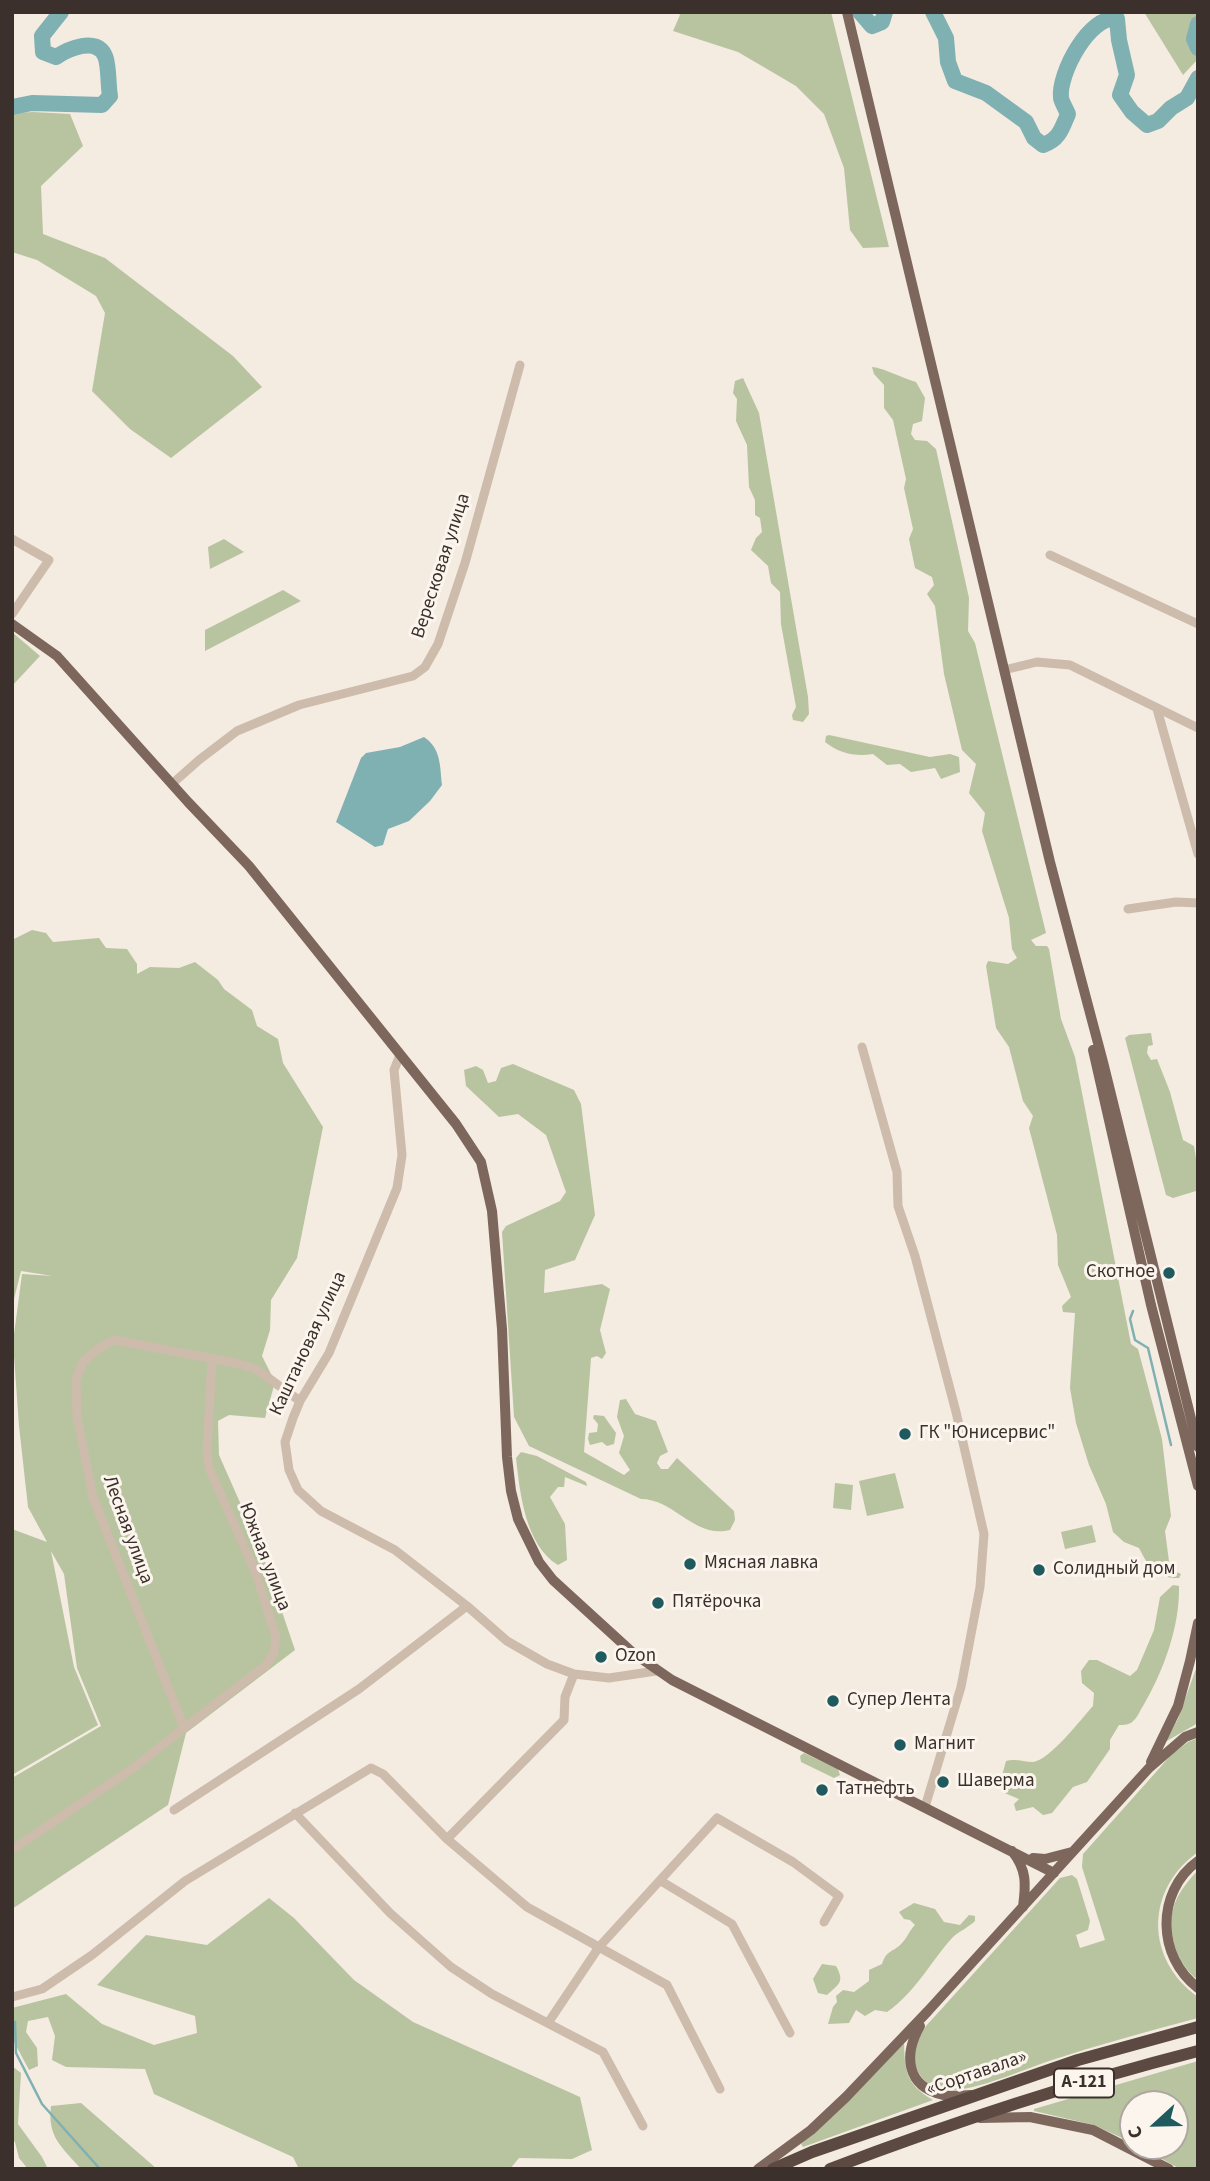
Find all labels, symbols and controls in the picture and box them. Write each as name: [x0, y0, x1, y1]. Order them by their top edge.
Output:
street label: Вересковая улица: [408, 491, 476, 641]
place label: Скотное: [1086, 1262, 1155, 1284]
marker: Скотное: [1161, 1265, 1177, 1281]
street label: Каштановая улица: [266, 1268, 352, 1420]
place label: ГК "Юнисервис": [919, 1423, 1055, 1445]
marker: ГК "Юнисервис": [897, 1426, 913, 1442]
street label: Лесная улица: [97, 1473, 157, 1587]
street label: Южная улица: [233, 1500, 295, 1614]
place label: Мясная лавка: [704, 1553, 818, 1575]
marker: Мясная лавка: [682, 1556, 698, 1572]
place label: Солидный дом: [1053, 1559, 1176, 1581]
marker: Солидный дом: [1031, 1562, 1047, 1578]
place label: Пятёрочка: [672, 1592, 761, 1614]
marker: Пятёрочка: [650, 1595, 666, 1611]
place label: Ozon: [615, 1646, 656, 1668]
marker: Ozon: [593, 1649, 609, 1665]
place label: Супер Лента: [847, 1690, 951, 1712]
marker: Супер Лента: [825, 1693, 841, 1709]
place label: Магнит: [914, 1734, 975, 1756]
marker: Магнит: [892, 1737, 908, 1753]
place label: Шаверма: [957, 1771, 1034, 1793]
marker: Шаверма: [935, 1774, 951, 1790]
place label: Татнефть: [836, 1779, 915, 1801]
marker: Татнефть: [814, 1782, 830, 1798]
street label: «Сортавала»: [924, 2046, 1030, 2102]
road number: А-121: [1054, 2068, 1114, 2098]
north arrow: [1119, 2090, 1189, 2160]
text: С: [1121, 2122, 1151, 2142]

